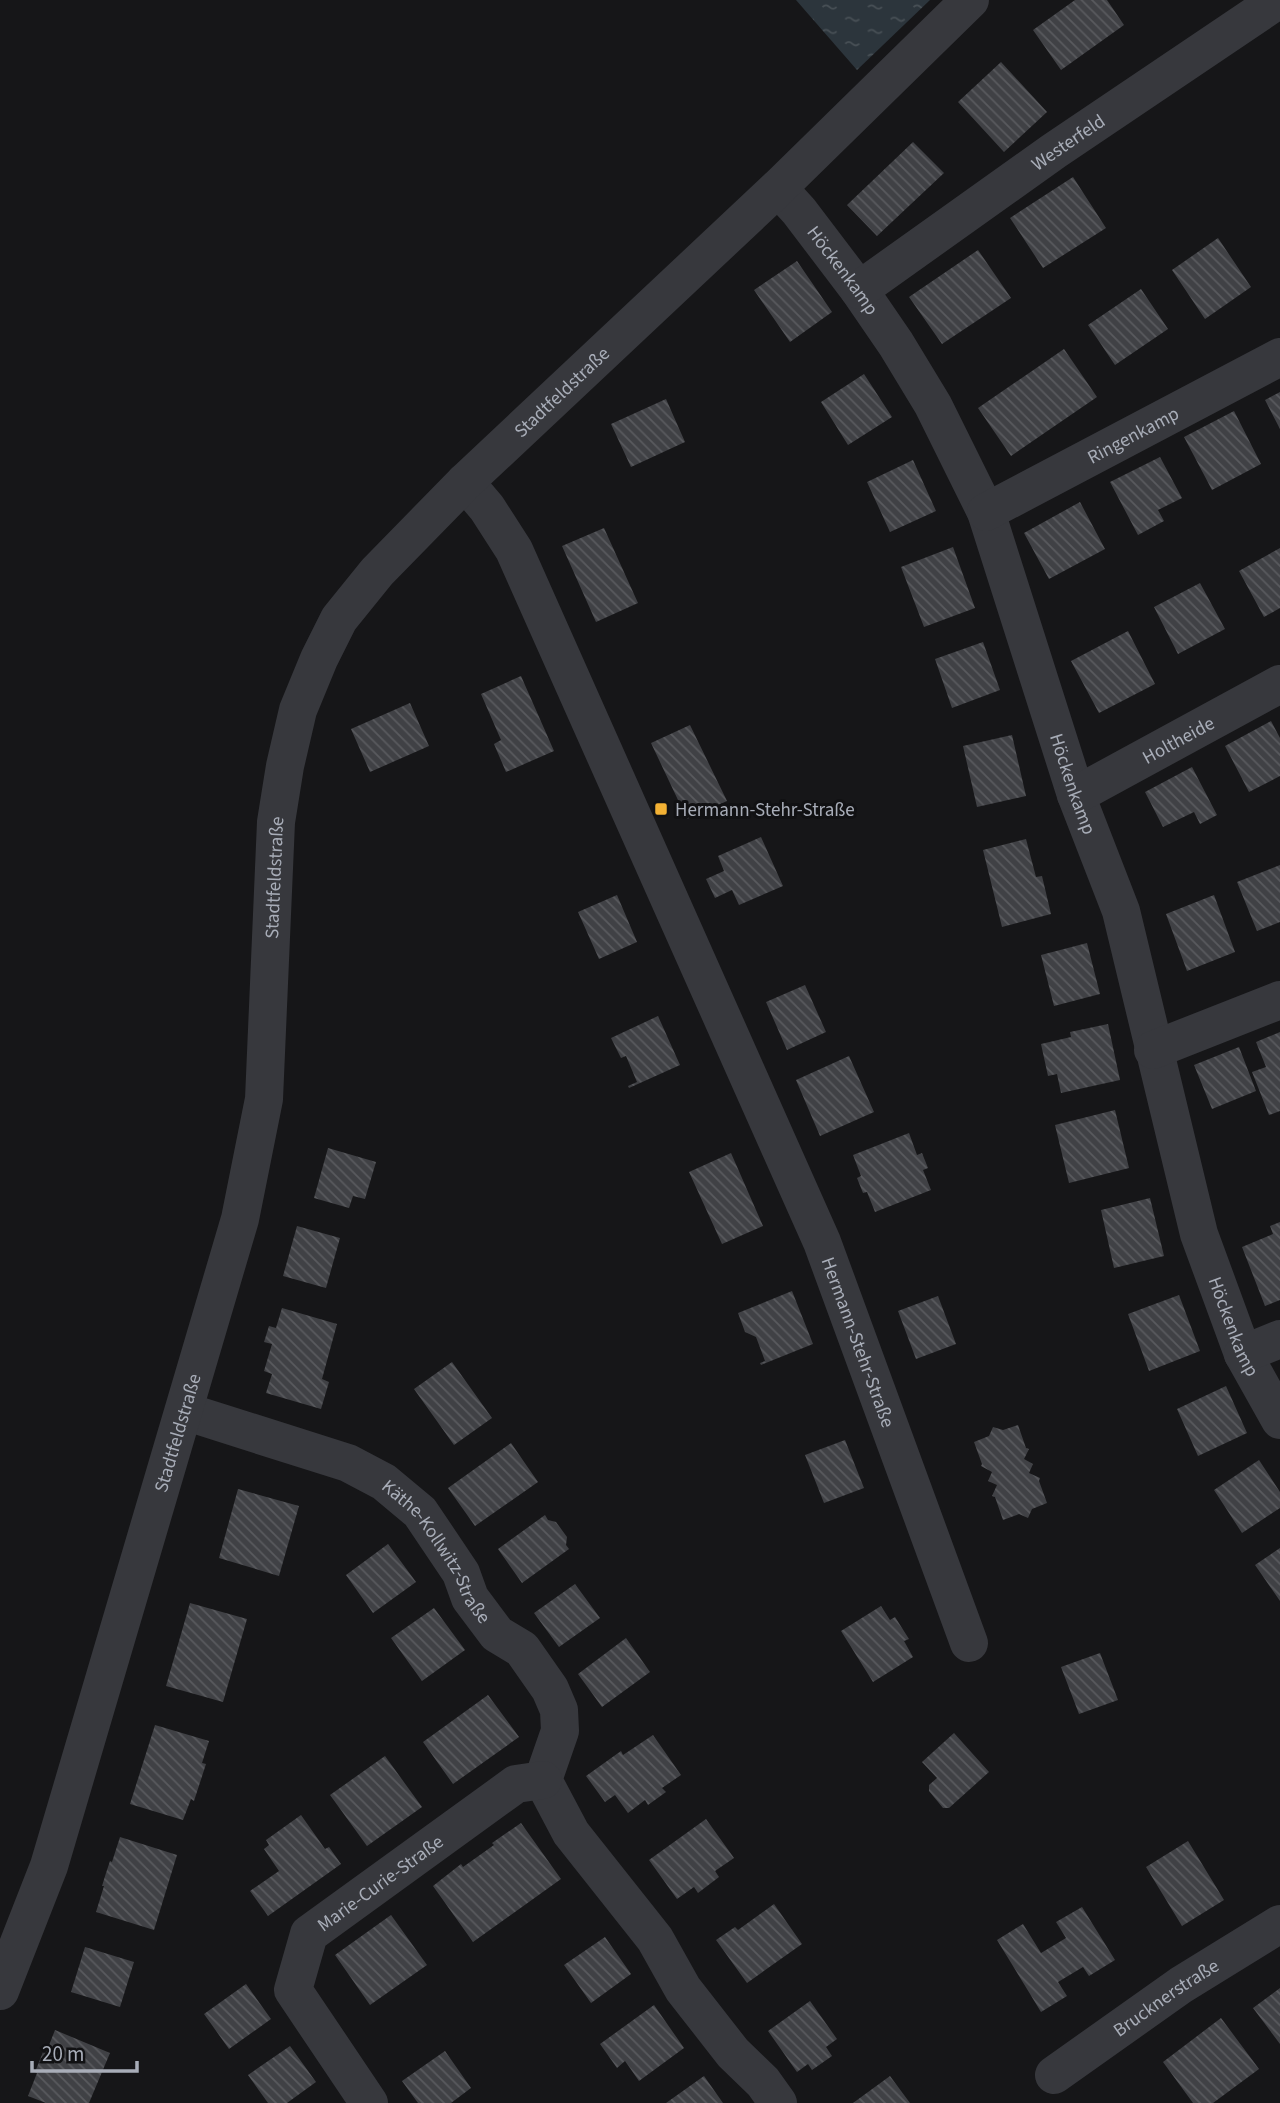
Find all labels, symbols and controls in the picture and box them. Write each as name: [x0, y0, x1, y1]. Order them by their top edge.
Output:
street label: Westerfeld: [1026, 108, 1111, 178]
street label: Höckenkamp: [800, 221, 884, 321]
street label: Stadtfeldstraße: [508, 341, 616, 444]
street label: Ringenkamp: [1083, 401, 1184, 471]
street label: Holtheide: [1138, 710, 1220, 771]
street label: Höckenkamp: [1042, 730, 1102, 839]
place label: Hermann-Stehr-Straße: [675, 797, 855, 824]
marker: Hermann-Stehr-Straße: [653, 801, 669, 817]
street label: Stadtfeldstraße: [259, 814, 292, 939]
street label: Hermann-Stehr-Straße: [814, 1253, 901, 1432]
street label: Höckenkamp: [1201, 1273, 1265, 1382]
street label: Stadtfeldstraße: [148, 1371, 209, 1496]
street label: Käthe-Kollwitz-Straße: [375, 1474, 497, 1630]
street label: Marie-Curie-Straße: [312, 1829, 449, 1939]
street label: Brucknerstraße: [1108, 1953, 1224, 2044]
scale bar: [32, 2030, 136, 2074]
text: 20 m: [42, 2039, 84, 2069]

